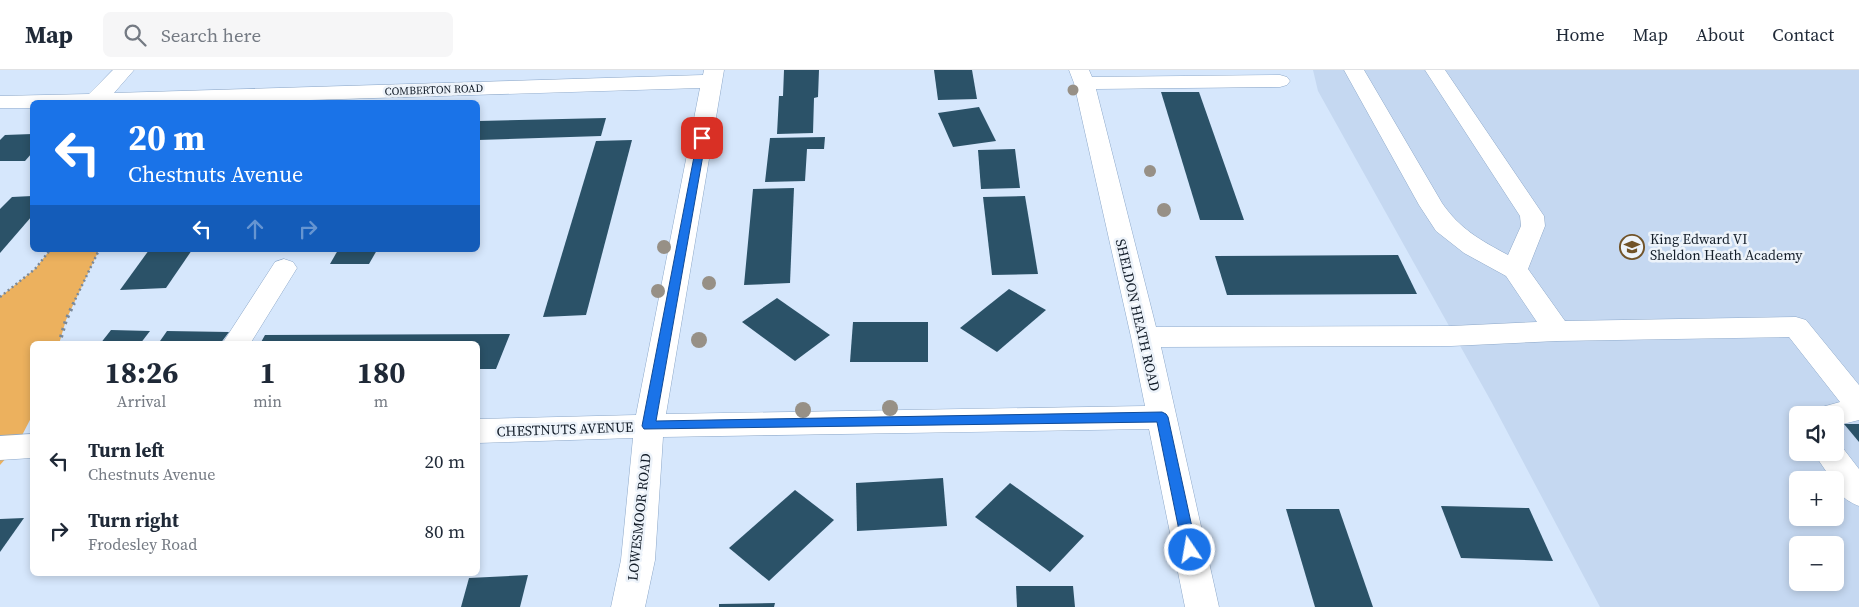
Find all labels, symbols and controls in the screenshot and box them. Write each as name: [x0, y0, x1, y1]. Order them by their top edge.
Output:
search box: [103, 12, 453, 57]
text: Map: [25, 18, 73, 51]
icon: search: [121, 21, 149, 49]
text: Search here: [161, 22, 261, 48]
text: Home: [1556, 22, 1605, 47]
text: Map: [1633, 22, 1668, 47]
text: About: [1696, 22, 1744, 47]
text: Contact: [1772, 22, 1834, 47]
street label: COMBERTON ROAD: [384, 81, 484, 99]
text: 20 m: [128, 114, 205, 162]
pin: [681, 117, 723, 159]
icon: left: [45, 120, 110, 185]
icon: arrive: [688, 124, 716, 152]
text: Chestnuts Avenue: [128, 159, 303, 189]
icon: left: [188, 215, 216, 243]
icon: ahead: [241, 215, 269, 243]
icon: right: [294, 215, 322, 243]
place label: King Edward VI Sheldon Heath Academy: [1650, 229, 1803, 265]
school or university icon: King Edward VI Sheldon Heath Academy: [1619, 234, 1645, 260]
street label: SHELDON HEATH ROAD: [1111, 237, 1165, 393]
text: 18:26: [105, 352, 179, 393]
text: 1: [259, 352, 276, 393]
text: 180: [357, 352, 405, 393]
text: Arrival: [117, 390, 166, 412]
text: min: [253, 390, 282, 412]
text: m: [374, 390, 388, 412]
map controls: [1789, 406, 1844, 591]
button: sound: [1789, 406, 1844, 461]
street label: CHESTNUTS AVENUE: [496, 417, 634, 441]
text: Turn left: [88, 437, 164, 463]
icon: left: [45, 447, 73, 475]
text: 20 m: [424, 448, 465, 474]
street label: LOWESMOOR ROAD: [622, 452, 656, 582]
text: Chestnuts Avenue: [88, 463, 215, 485]
button: +: [1789, 471, 1844, 526]
text: Turn right: [88, 507, 179, 533]
icon: right: [45, 517, 73, 545]
text: 80 m: [424, 518, 465, 544]
position arrow: [1163, 523, 1215, 575]
text: Frodesley Road: [88, 533, 197, 555]
button: −: [1789, 536, 1844, 591]

